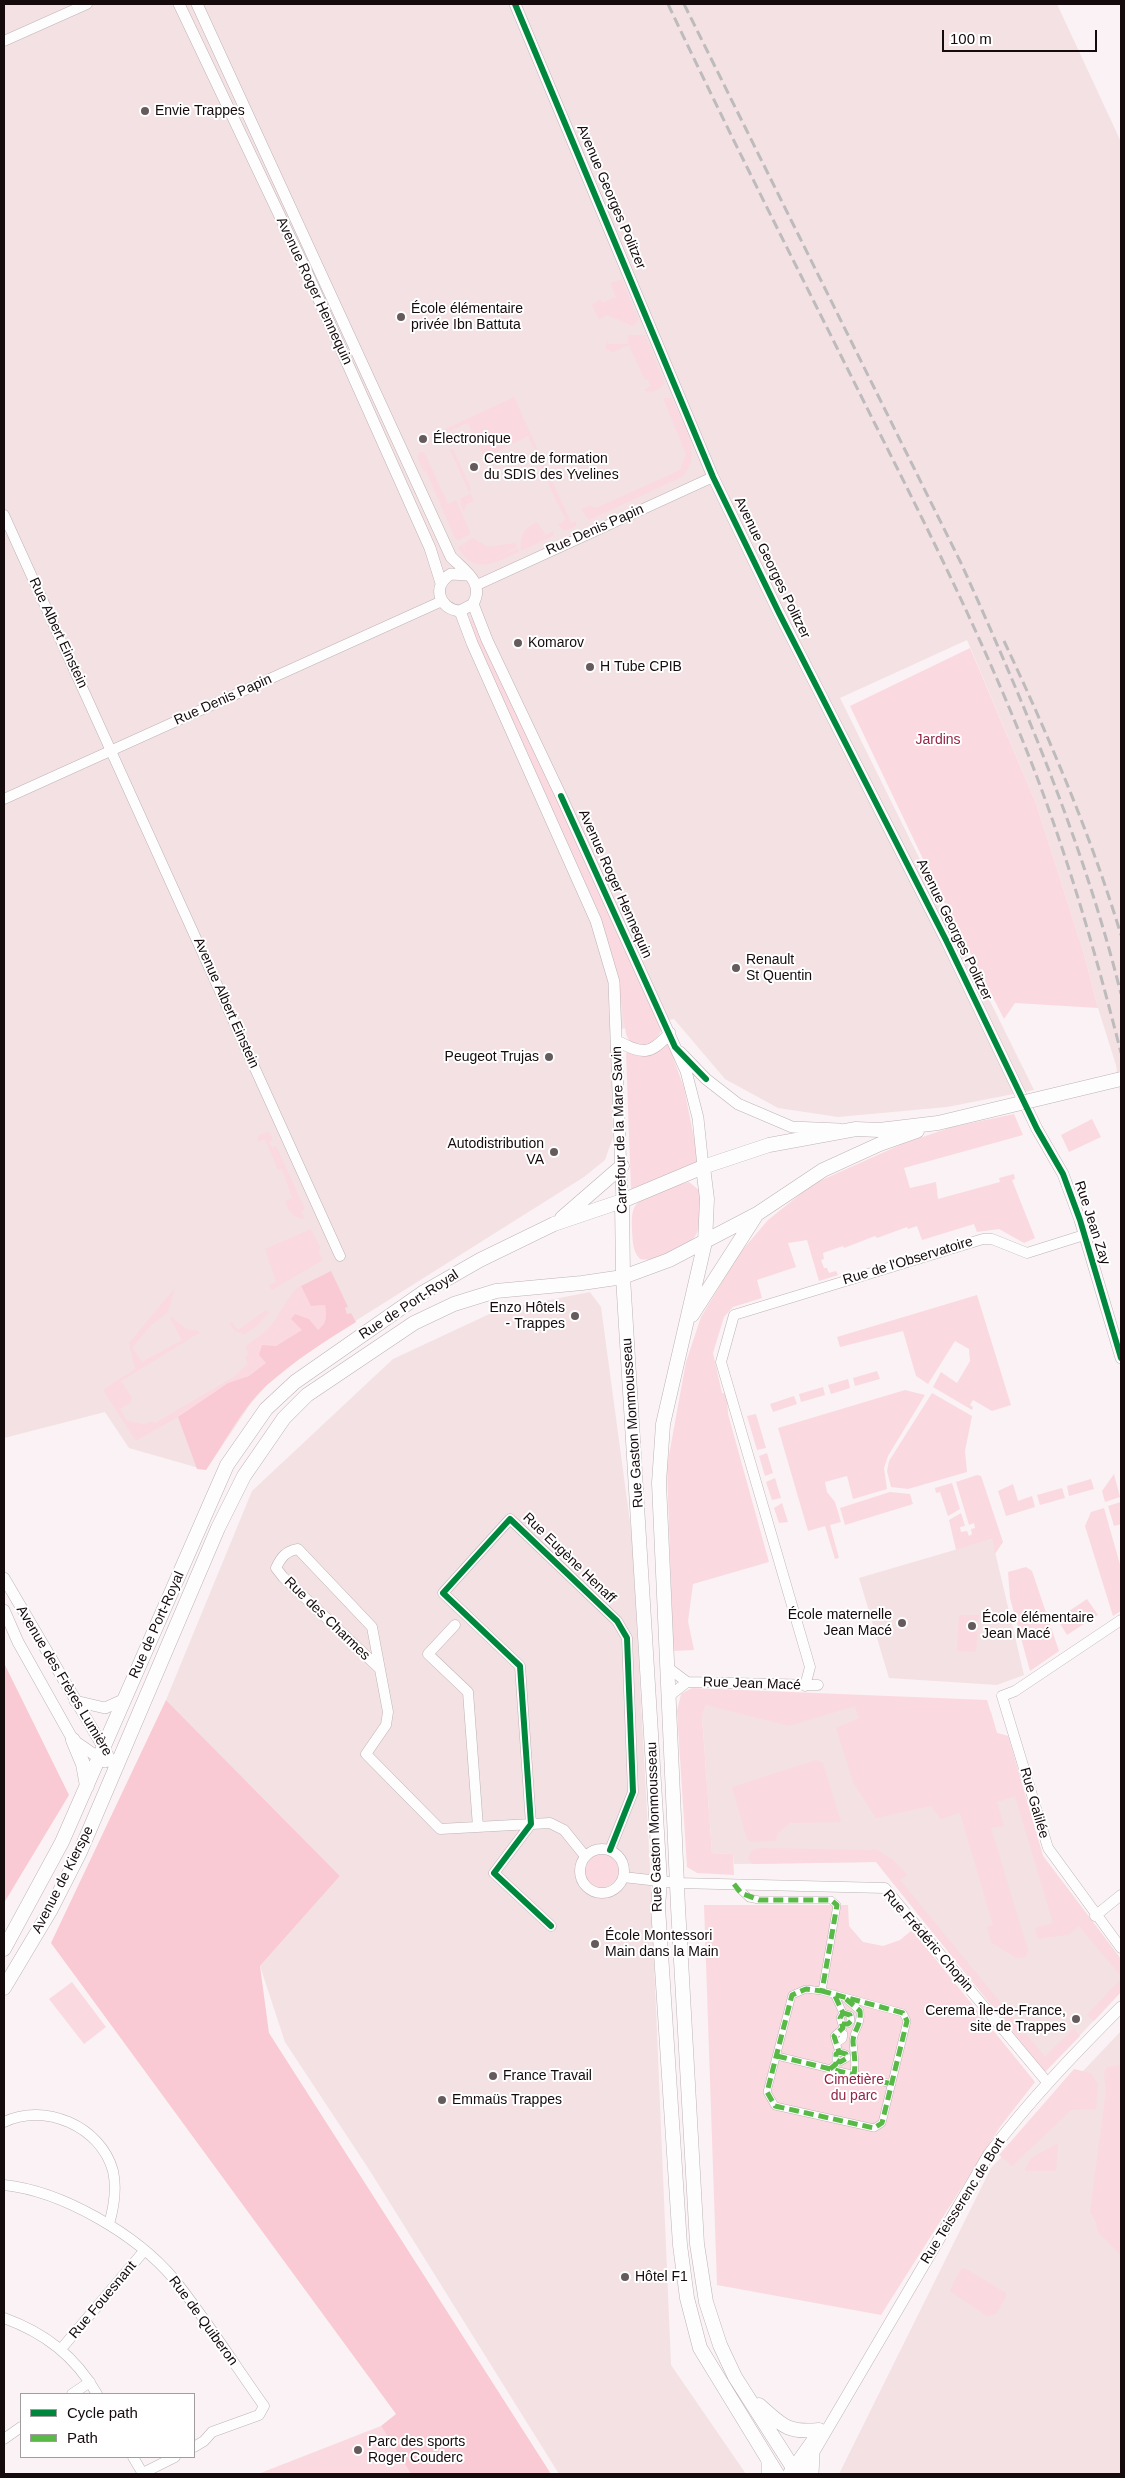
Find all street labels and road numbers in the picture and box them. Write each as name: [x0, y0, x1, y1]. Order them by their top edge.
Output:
street label: Avenue Georges Politzer: [573, 122, 649, 272]
street label: Avenue Roger Hennequin: [272, 215, 356, 367]
street label: Avenue Georges Politzer: [730, 494, 814, 642]
street label: Rue Denis Papin: [544, 501, 646, 559]
street label: Rue Albert Einstein: [25, 575, 91, 691]
street label: Rue Denis Papin: [172, 671, 274, 729]
street label: Avenue Roger Hennequin: [575, 807, 655, 961]
street label: Avenue Georges Politzer: [912, 856, 996, 1004]
street label: Avenue Albert Einstein: [190, 935, 262, 1071]
street label: Carrefour de la Mare Savin: [609, 1046, 631, 1214]
street label: Rue Jean Zay: [1071, 1179, 1113, 1267]
street label: Rue de l'Observatoire: [841, 1233, 975, 1289]
street label: Rue de Port-Royal: [356, 1267, 462, 1343]
street label: Rue Gaston Monmousseau: [619, 1337, 647, 1509]
street label: Rue Eugène Henaff: [519, 1509, 619, 1607]
street label: Rue de Port-Royal: [126, 1569, 188, 1681]
street label: Rue des Charmes: [281, 1574, 373, 1664]
street label: Avenue des Frères Lumière: [12, 1603, 116, 1759]
street label: Rue Jean Macé: [703, 1674, 801, 1694]
street label: Rue Gaston Monmousseau: [644, 1742, 666, 1912]
street label: Rue Galilée: [1016, 1766, 1052, 1840]
street label: Avenue de Kierspe: [29, 1824, 97, 1936]
street label: Rue Frédéric Chopin: [879, 1887, 977, 1995]
street label: Rue Teisserenc de Bort: [917, 2135, 1009, 2267]
street label: Rue Fouesnant: [66, 2258, 140, 2342]
street label: Rue de Quiberon: [165, 2273, 241, 2369]

